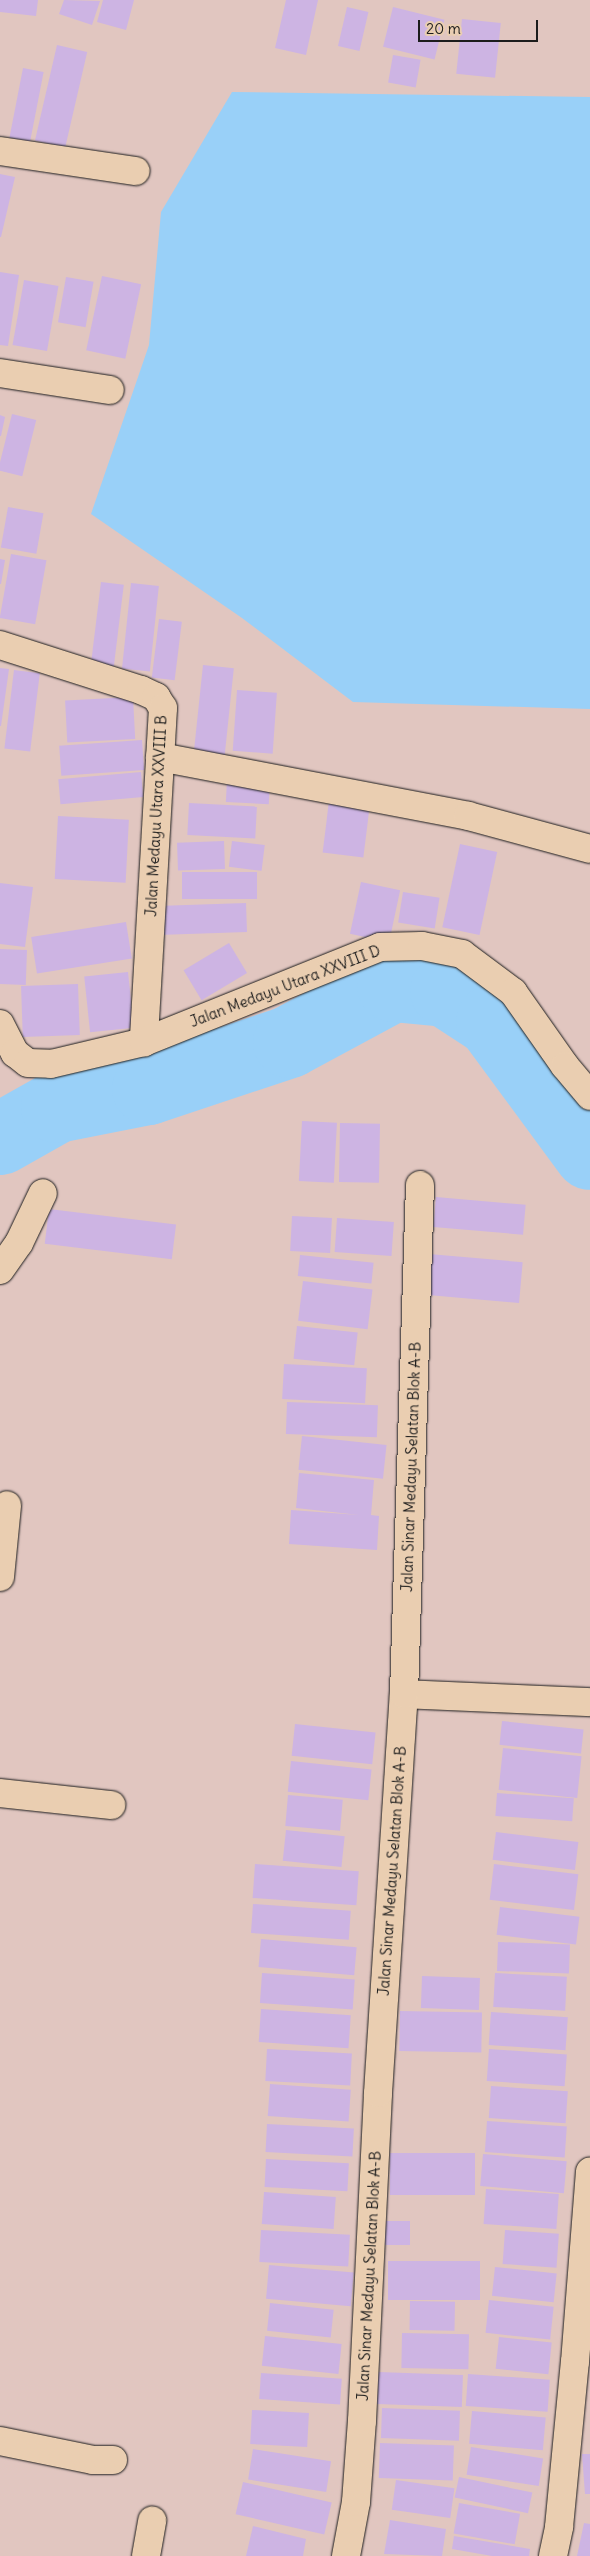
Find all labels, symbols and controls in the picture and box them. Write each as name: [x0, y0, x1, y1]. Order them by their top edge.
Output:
scale bar: [420, 10, 540, 42]
text: 20 m: [426, 19, 461, 38]
street label: Jalan Medayu Utara XXVIII B: [142, 715, 170, 917]
street label: Jalan Medayu Utara XXVIII D: [187, 941, 383, 1031]
street label: Jalan Sinar Medayu Selatan Blok A-B: [398, 1342, 424, 1592]
street label: Jalan Sinar Medayu Selatan Blok A-B: [374, 1746, 410, 1996]
street label: Jalan Sinar Medayu Selatan Blok A-B: [353, 2151, 385, 2401]

